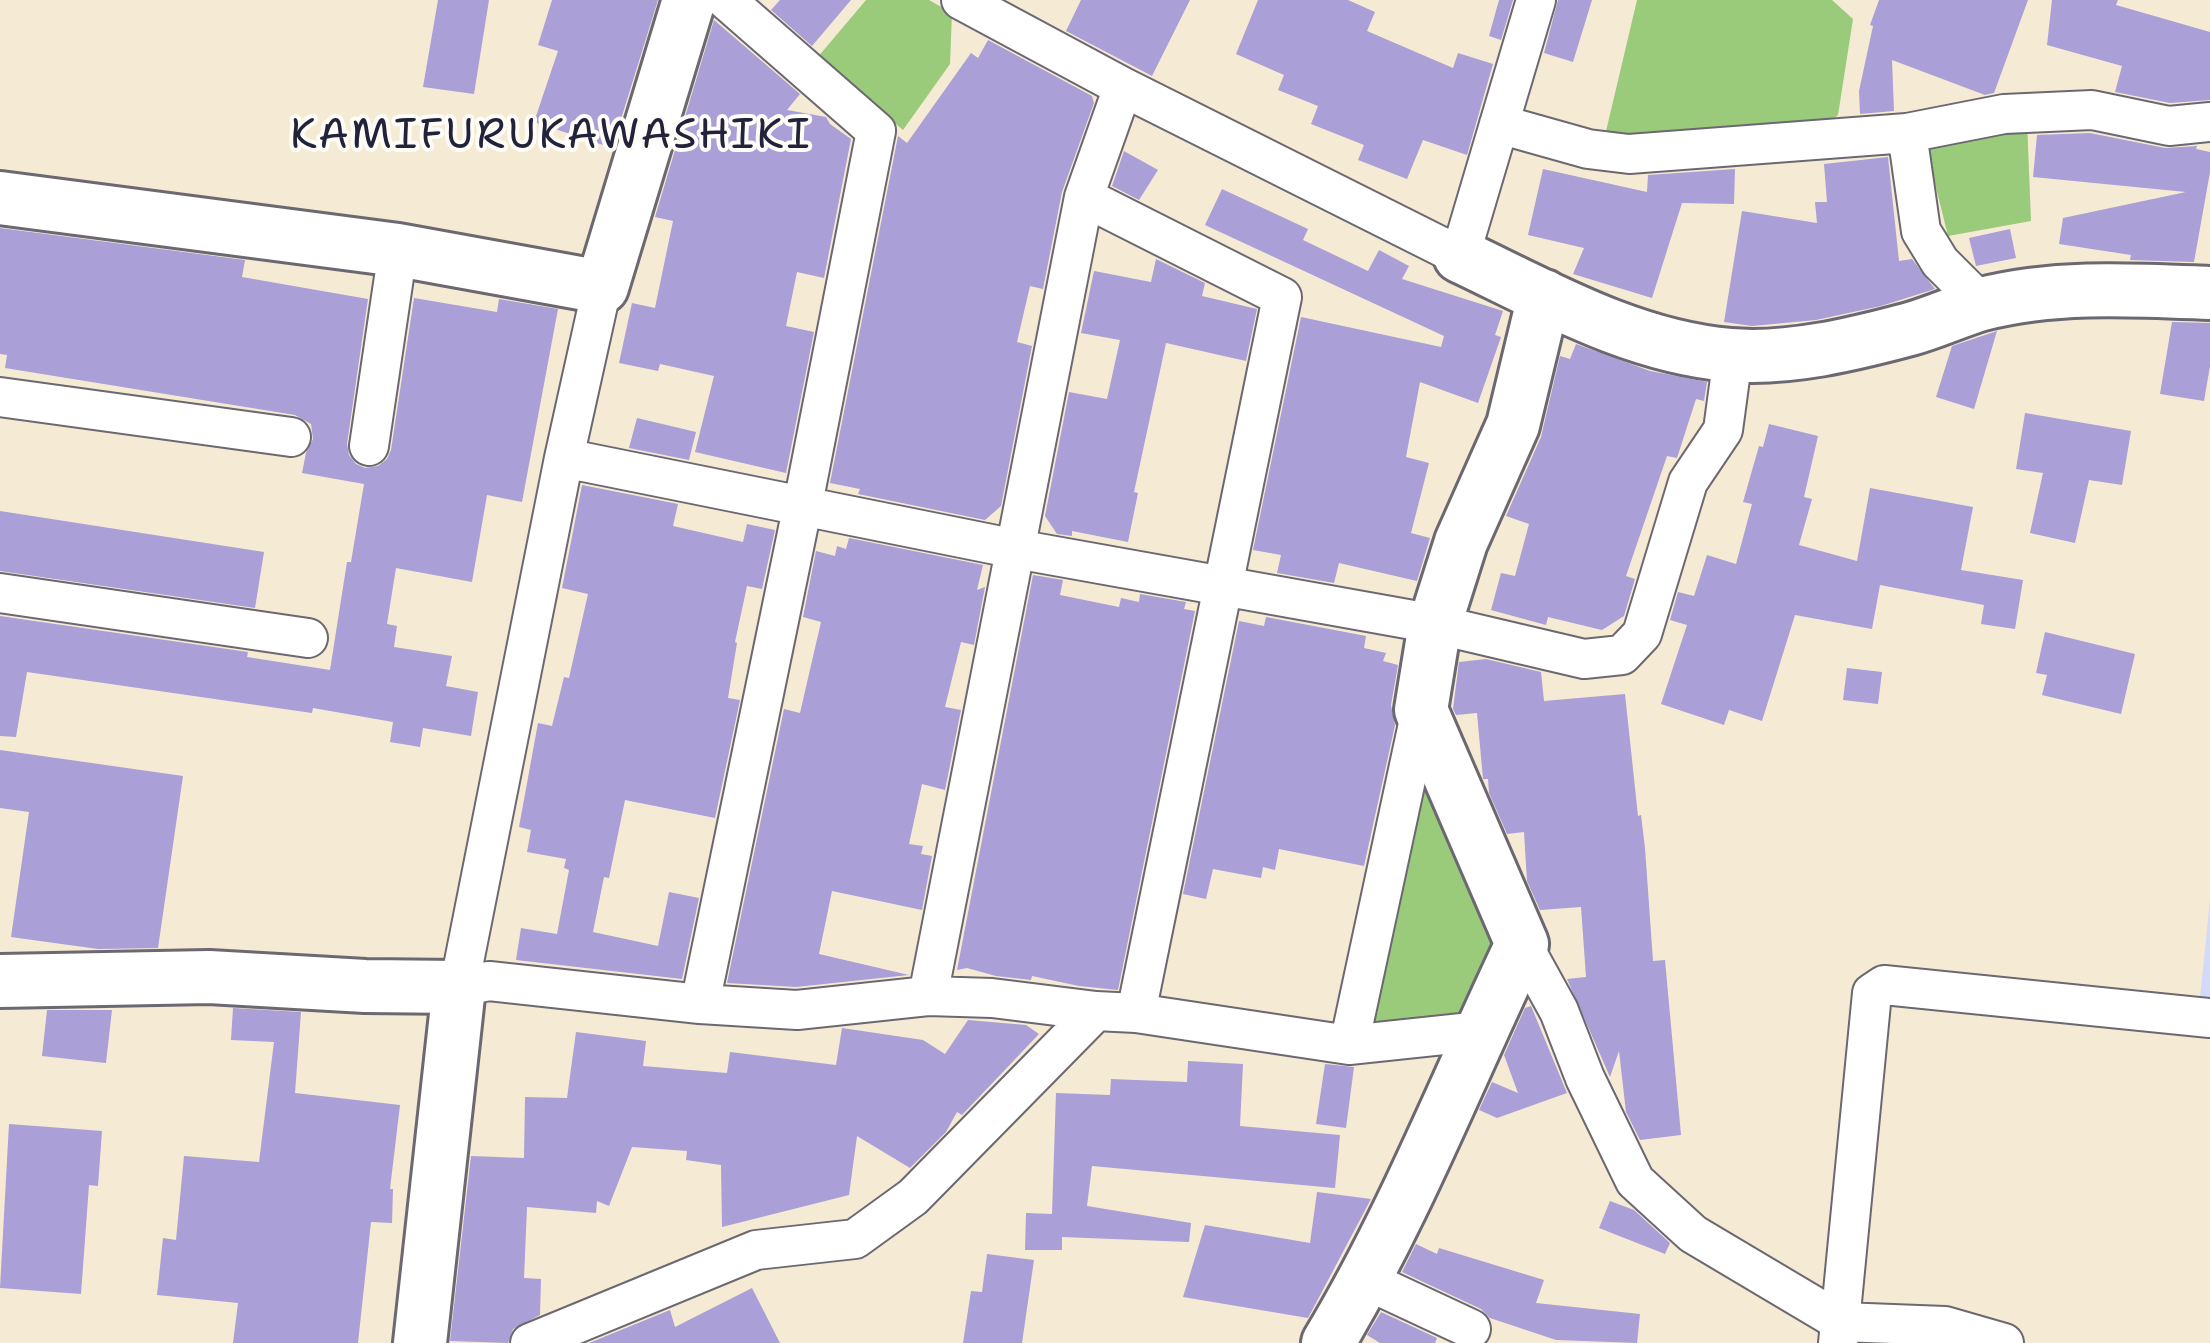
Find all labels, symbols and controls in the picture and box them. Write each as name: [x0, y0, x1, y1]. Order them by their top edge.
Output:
district label: KAMIFURUKAWASHIKI: [290, 112, 812, 162]

